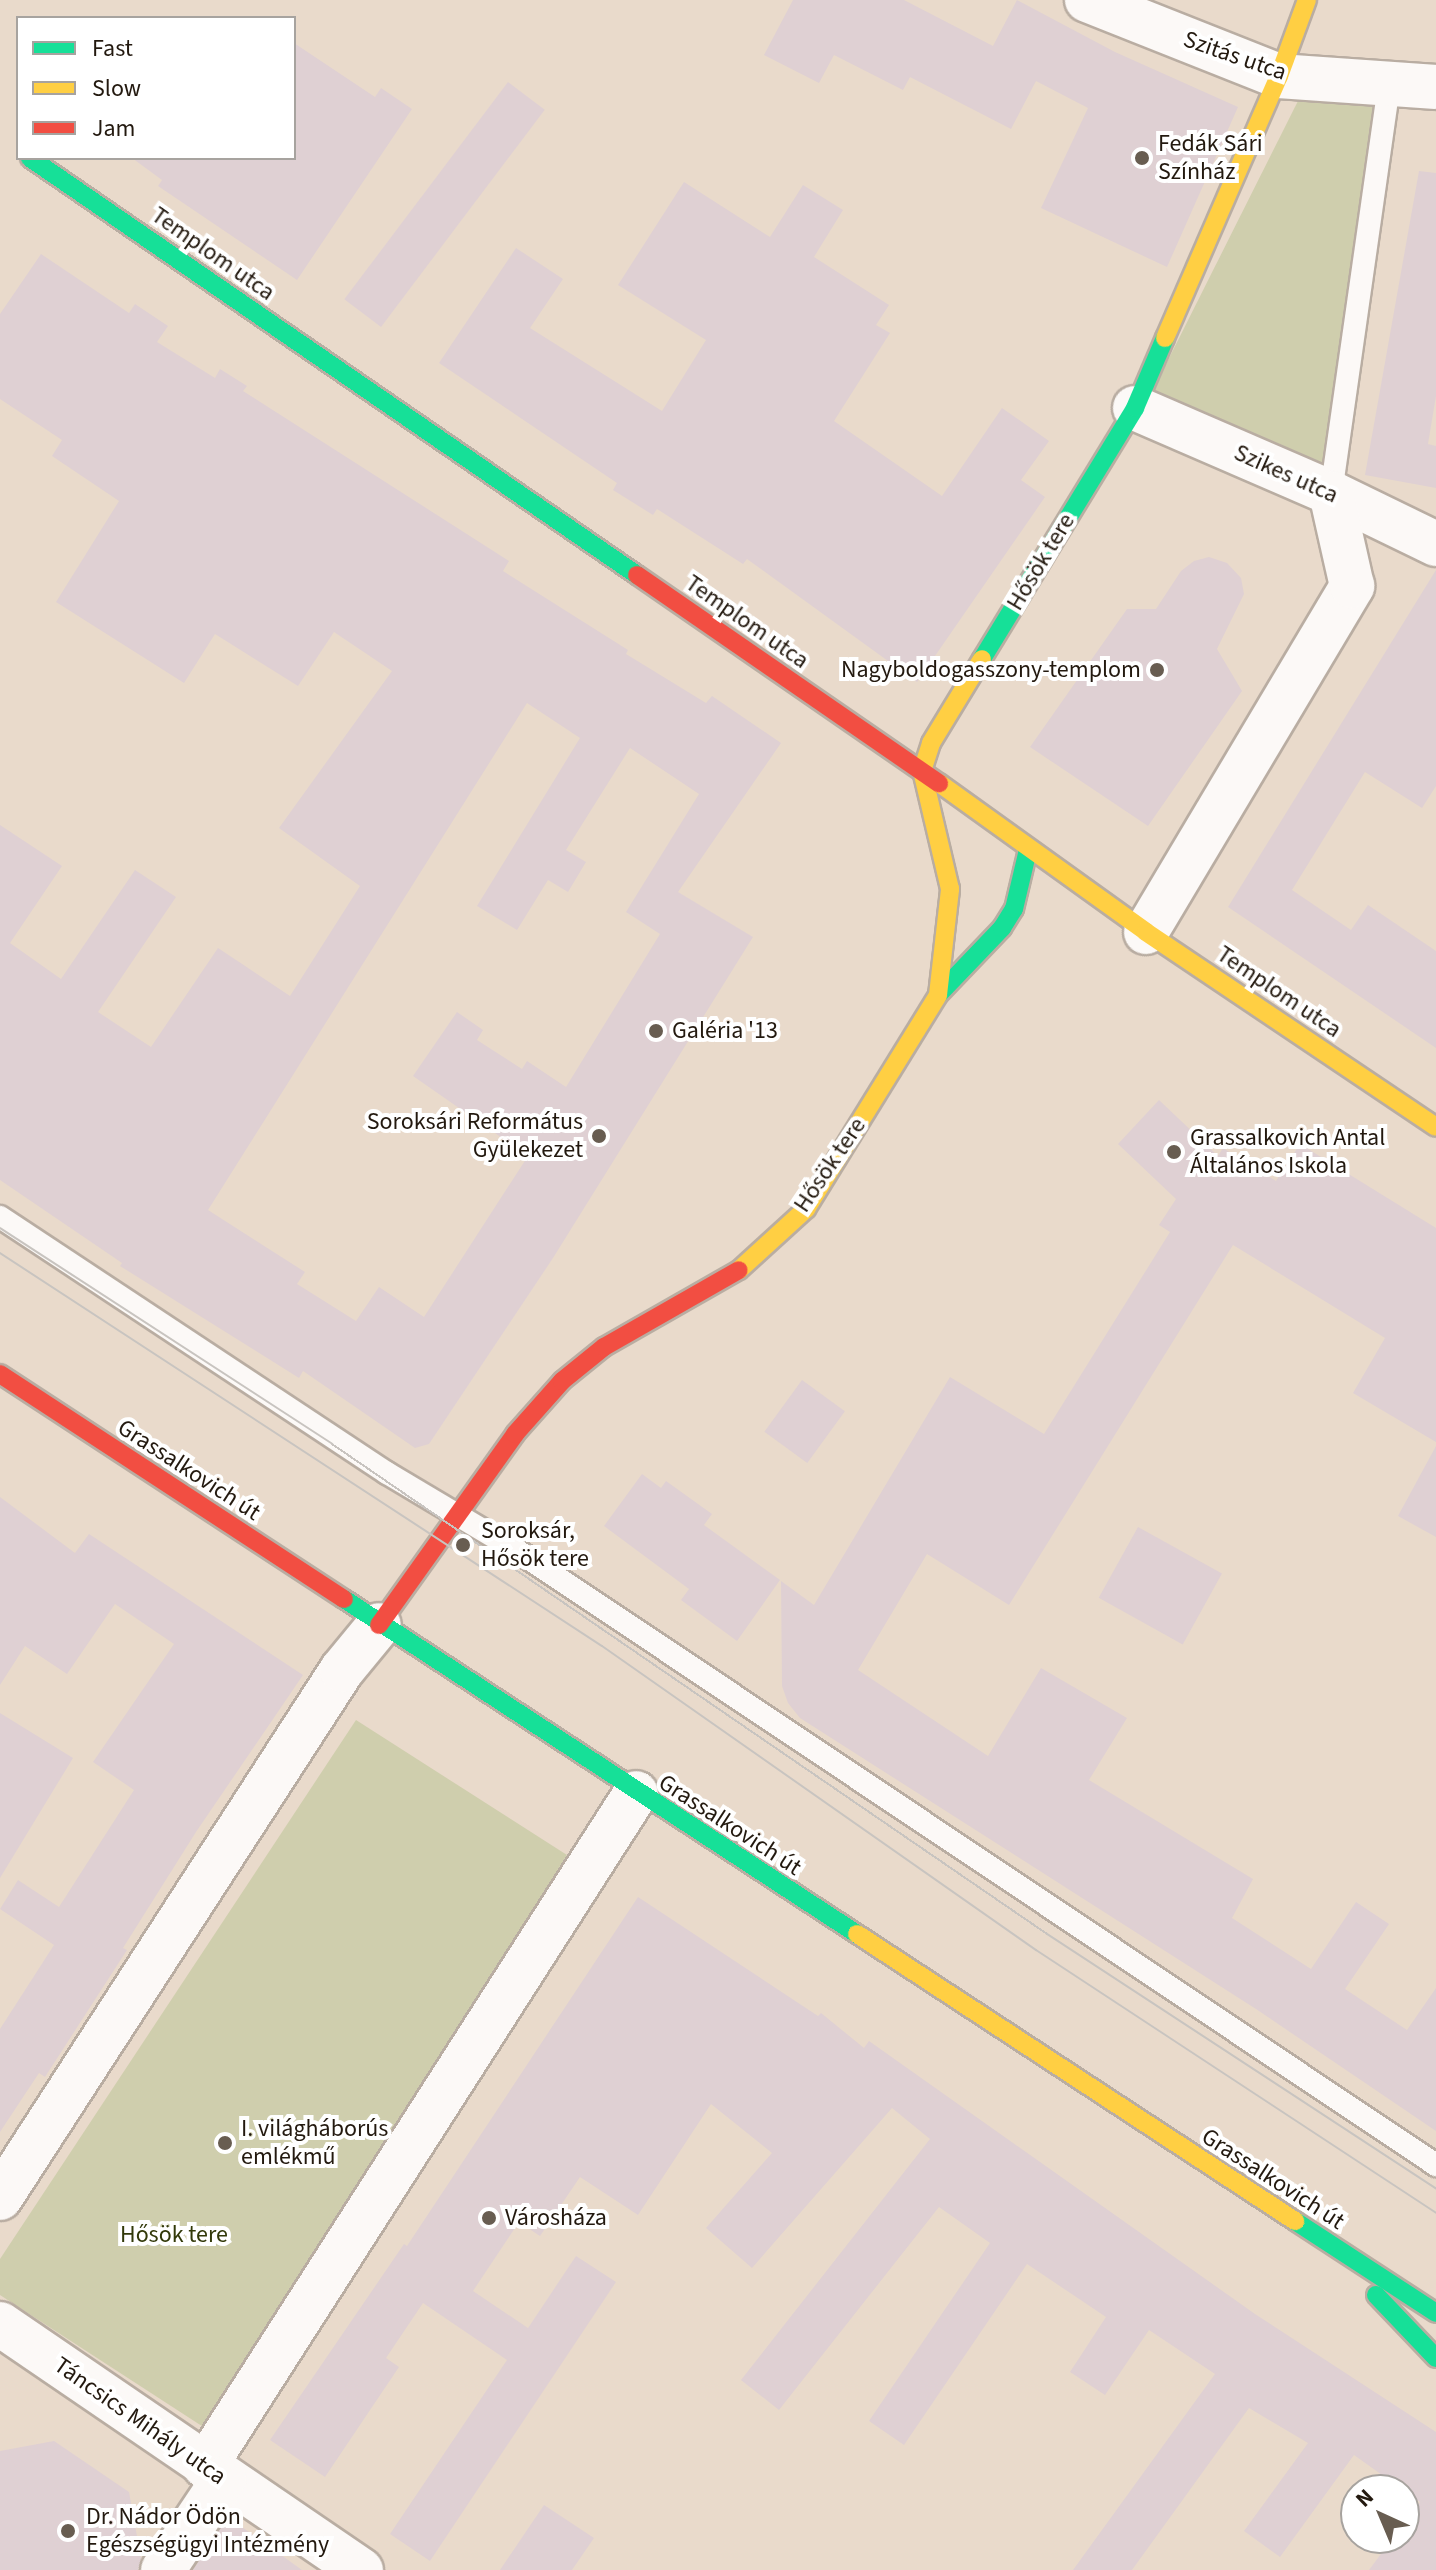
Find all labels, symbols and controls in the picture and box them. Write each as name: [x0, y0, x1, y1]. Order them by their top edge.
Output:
legend: [16, 16, 296, 160]
street label: Szitás utca: [1180, 25, 1290, 87]
text: Fast: [92, 31, 133, 66]
text: Slow: [92, 71, 141, 106]
text: Jam: [92, 111, 136, 146]
place label: Fedák Sári Színház: [1158, 130, 1263, 186]
marker: Fedák Sári Színház: [1133, 149, 1151, 167]
street label: Templom utca: [146, 201, 280, 307]
street label: Szikes utca: [1230, 438, 1342, 510]
street label: Hősök tere: [1001, 508, 1081, 616]
street label: Templom utca: [680, 569, 814, 675]
place label: Nagyboldogasszony-templom: [841, 656, 1141, 684]
marker: Nagyboldogasszony-templom: [1148, 661, 1166, 679]
street label: Templom utca: [1211, 940, 1347, 1044]
place label: Galéria '13: [672, 1017, 778, 1045]
marker: Galéria '13: [647, 1022, 665, 1040]
place label: Soroksári Református Gyülekezet: [367, 1108, 583, 1164]
street label: Hősök tere: [788, 1112, 872, 1218]
place label: Grassalkovich Antal Általános Iskola: [1190, 1124, 1385, 1180]
marker: Soroksári Református Gyülekezet: [590, 1127, 608, 1145]
marker: Grassalkovich Antal Általános Iskola: [1165, 1143, 1183, 1161]
street label: Grassalkovich út: [112, 1413, 266, 1527]
place label: Soroksár, Hősök tere: [481, 1517, 589, 1573]
marker: Soroksár, Hősök tere: [452, 1534, 474, 1556]
street label: Grassalkovich út: [653, 1768, 807, 1882]
place label: I. világháborús emlékmű: [241, 2115, 388, 2171]
street label: Grassalkovich út: [1196, 2122, 1350, 2236]
marker: I. világháborús emlékmű: [216, 2134, 234, 2152]
place label: Városháza: [505, 2204, 607, 2232]
marker: Városháza: [480, 2209, 498, 2227]
park label: Hősök tere: [120, 2221, 228, 2249]
street label: Táncsics Mihály utca: [48, 2351, 232, 2491]
north arrow: [1340, 2474, 1420, 2554]
text: N: [1348, 2482, 1381, 2515]
place label: Dr. Nádor Ödön Egészségügyi Intézmény: [86, 2503, 329, 2559]
marker: Dr. Nádor Ödön Egészségügyi Intézmény: [57, 2520, 79, 2542]

